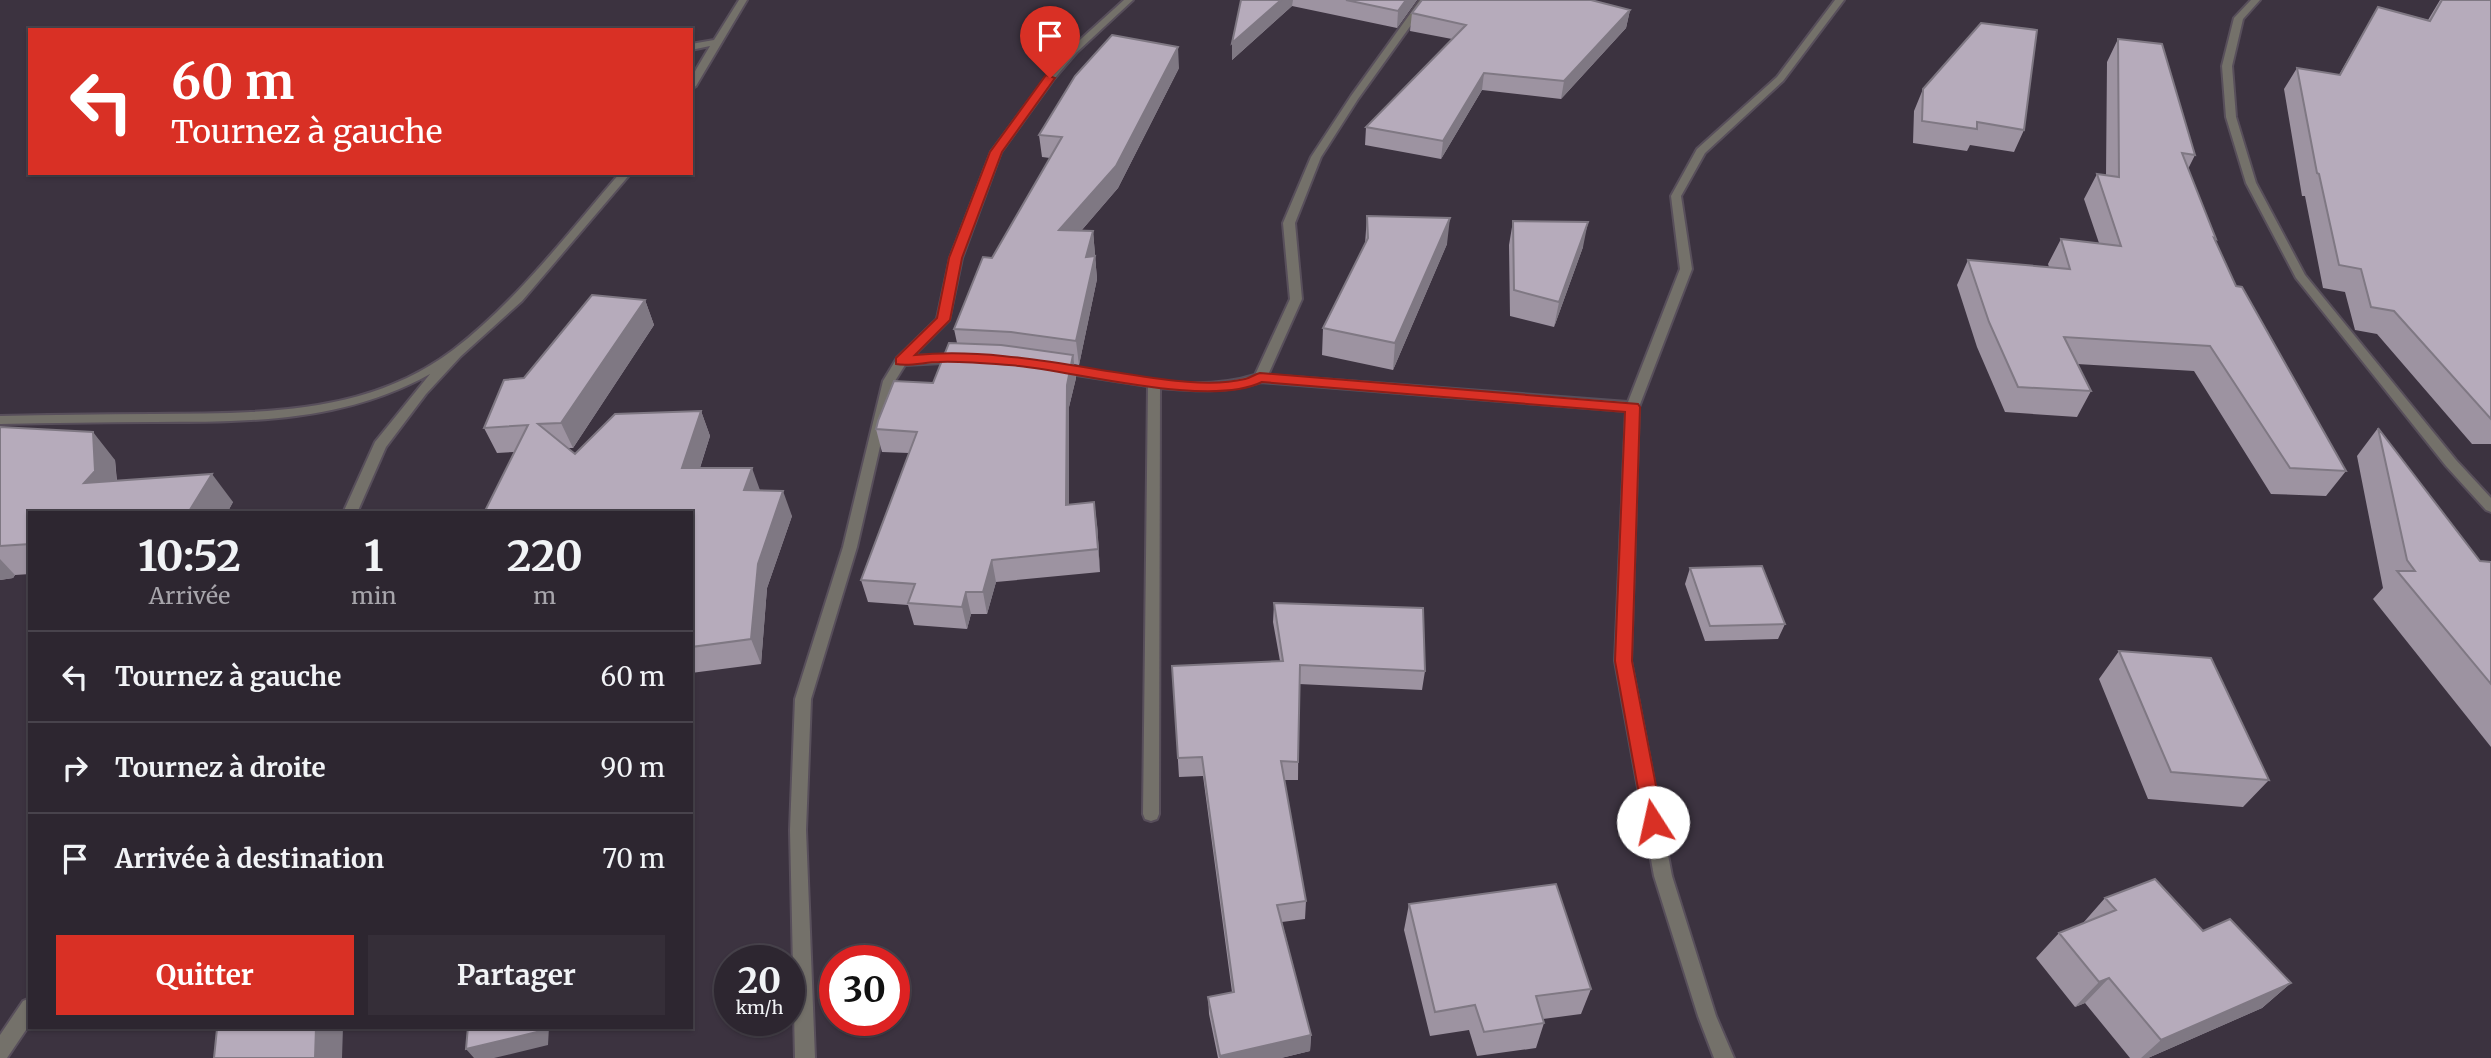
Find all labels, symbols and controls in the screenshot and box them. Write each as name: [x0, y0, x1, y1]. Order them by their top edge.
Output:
pin: [1020, 6, 1080, 78]
icon: arrive: [1031, 17, 1069, 55]
text: 60 m: [171, 51, 294, 112]
icon: left: [56, 56, 147, 147]
text: Tournez à gauche: [171, 112, 442, 152]
text: 10:52: [138, 530, 241, 582]
text: 1: [364, 530, 384, 582]
text: 220: [507, 530, 583, 582]
text: Arrivée: [149, 581, 230, 610]
text: min: [351, 581, 397, 610]
text: m: [533, 581, 556, 610]
icon: left: [56, 658, 94, 696]
text: Tournez à gauche: [115, 660, 341, 693]
text: 60 m: [601, 660, 665, 693]
icon: right: [56, 749, 94, 787]
text: Tournez à droite: [115, 751, 326, 784]
text: 90 m: [601, 751, 665, 784]
position arrow: [1616, 785, 1690, 859]
icon: arrive: [56, 840, 94, 878]
text: Arrivée à destination: [115, 842, 384, 875]
text: 70 m: [602, 842, 665, 875]
button: Quitter: [56, 935, 354, 1015]
button: Partager: [368, 935, 665, 1015]
speed limit sign: 30: [819, 945, 910, 1036]
text: 20: [738, 959, 781, 1003]
text: km/h: [736, 996, 783, 1019]

